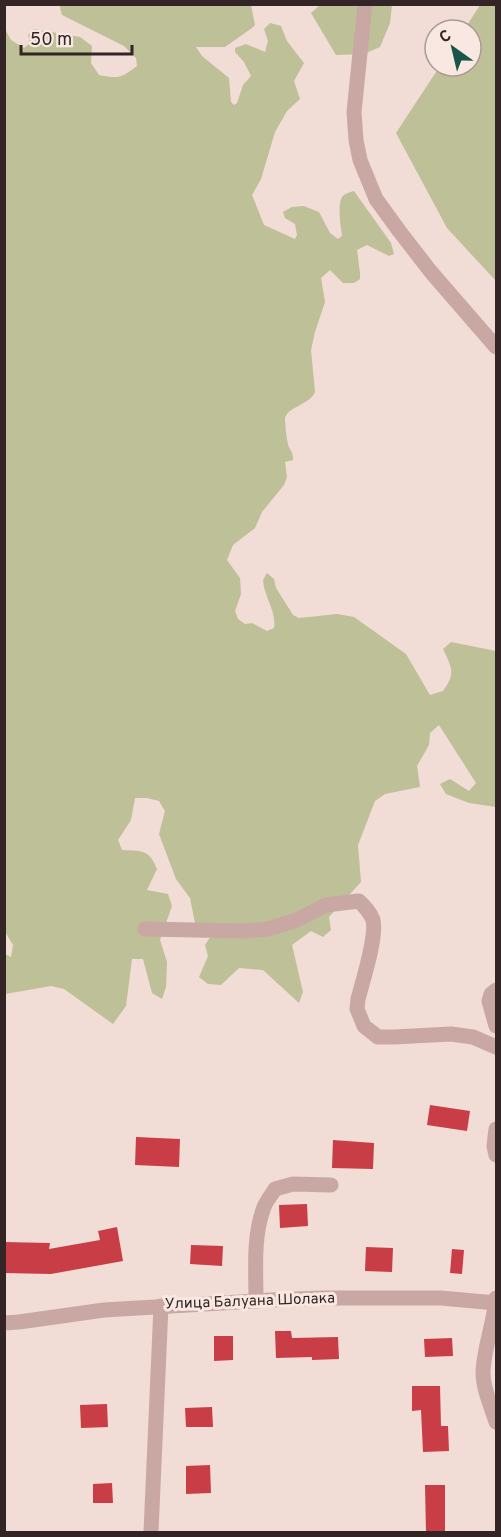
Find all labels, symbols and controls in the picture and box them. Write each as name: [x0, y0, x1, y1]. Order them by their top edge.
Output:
scale bar: [21, 18, 132, 56]
north arrow: [423, 18, 483, 78]
text: С: [436, 26, 456, 48]
text: 50 m: [30, 29, 72, 52]
street label: Улица Балуана Шолака: [165, 1290, 335, 1314]

